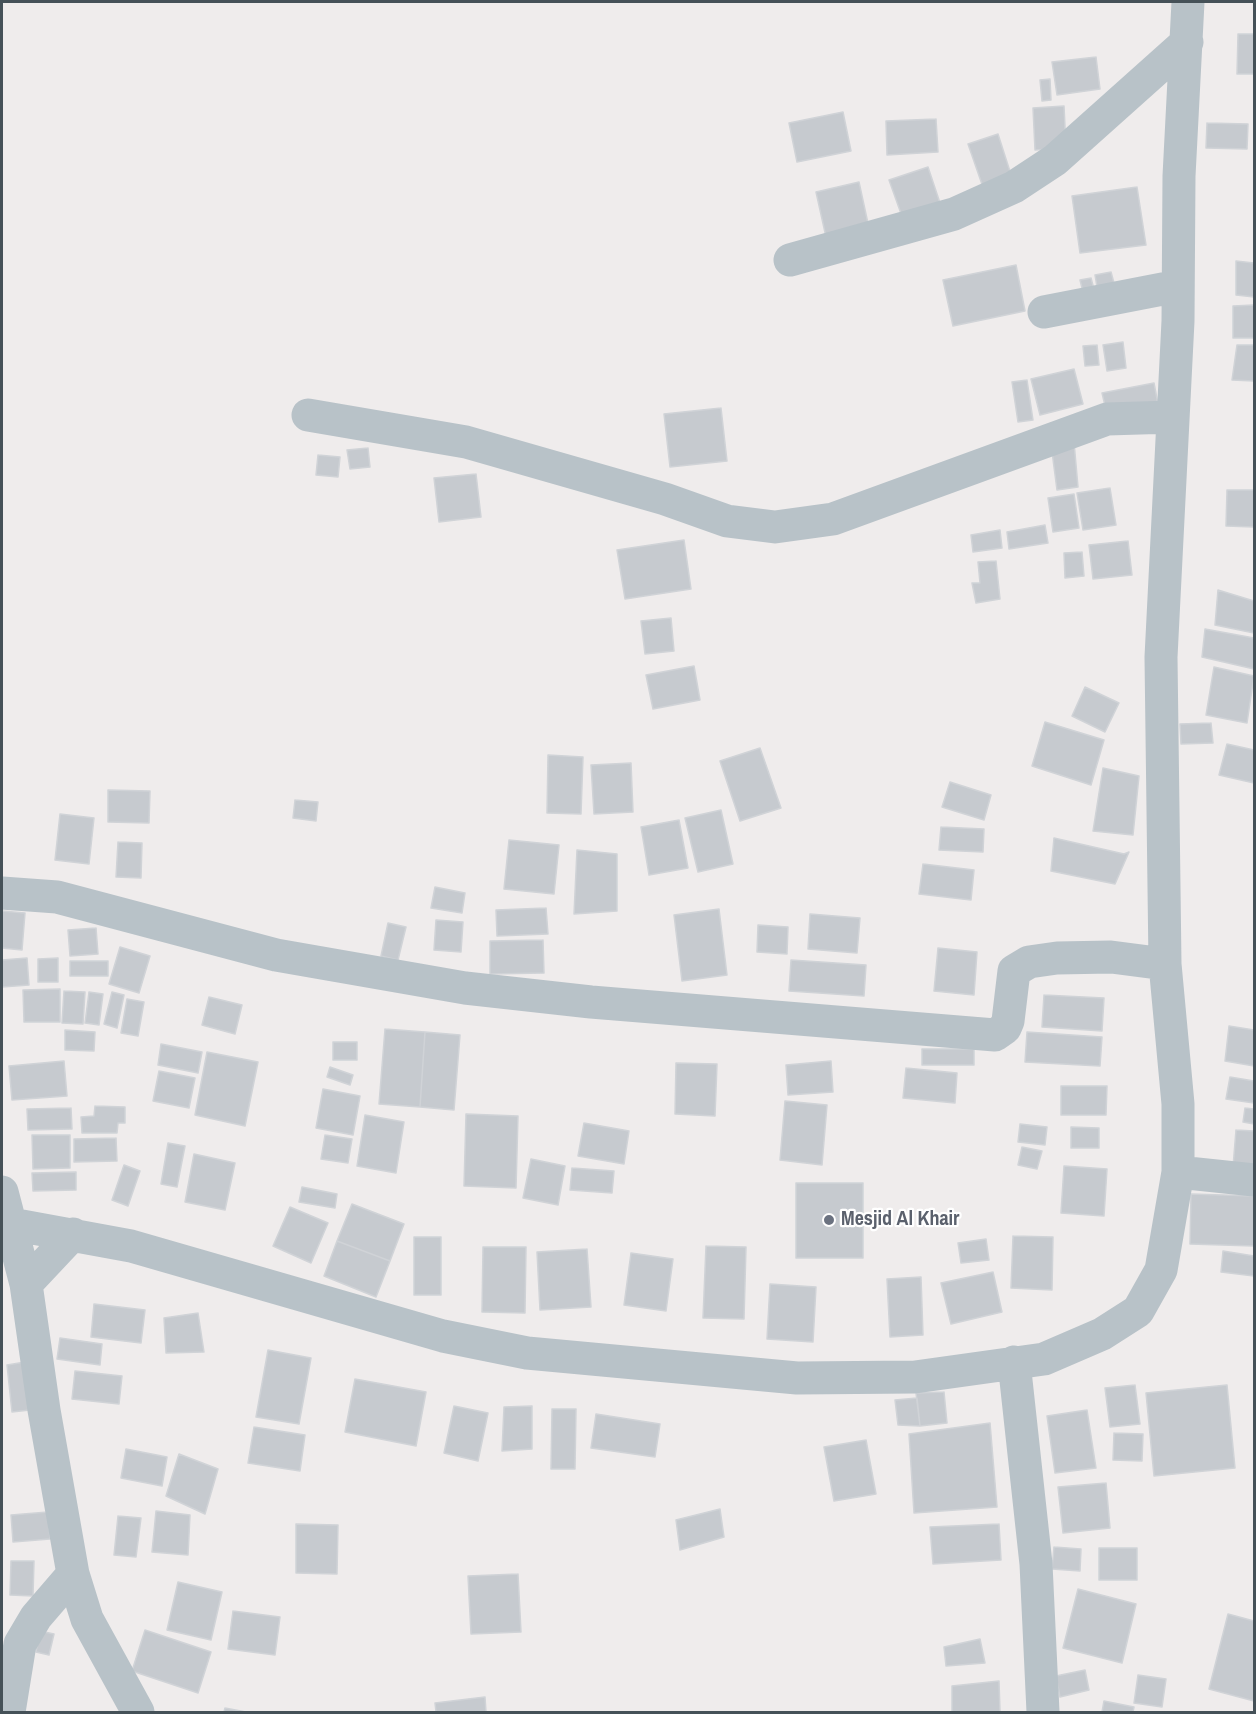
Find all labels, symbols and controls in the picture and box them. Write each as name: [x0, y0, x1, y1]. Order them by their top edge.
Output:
place label: Mesjid Al Khair: [841, 1208, 959, 1232]
marker: Mesjid Al Khair: [822, 1213, 836, 1227]

